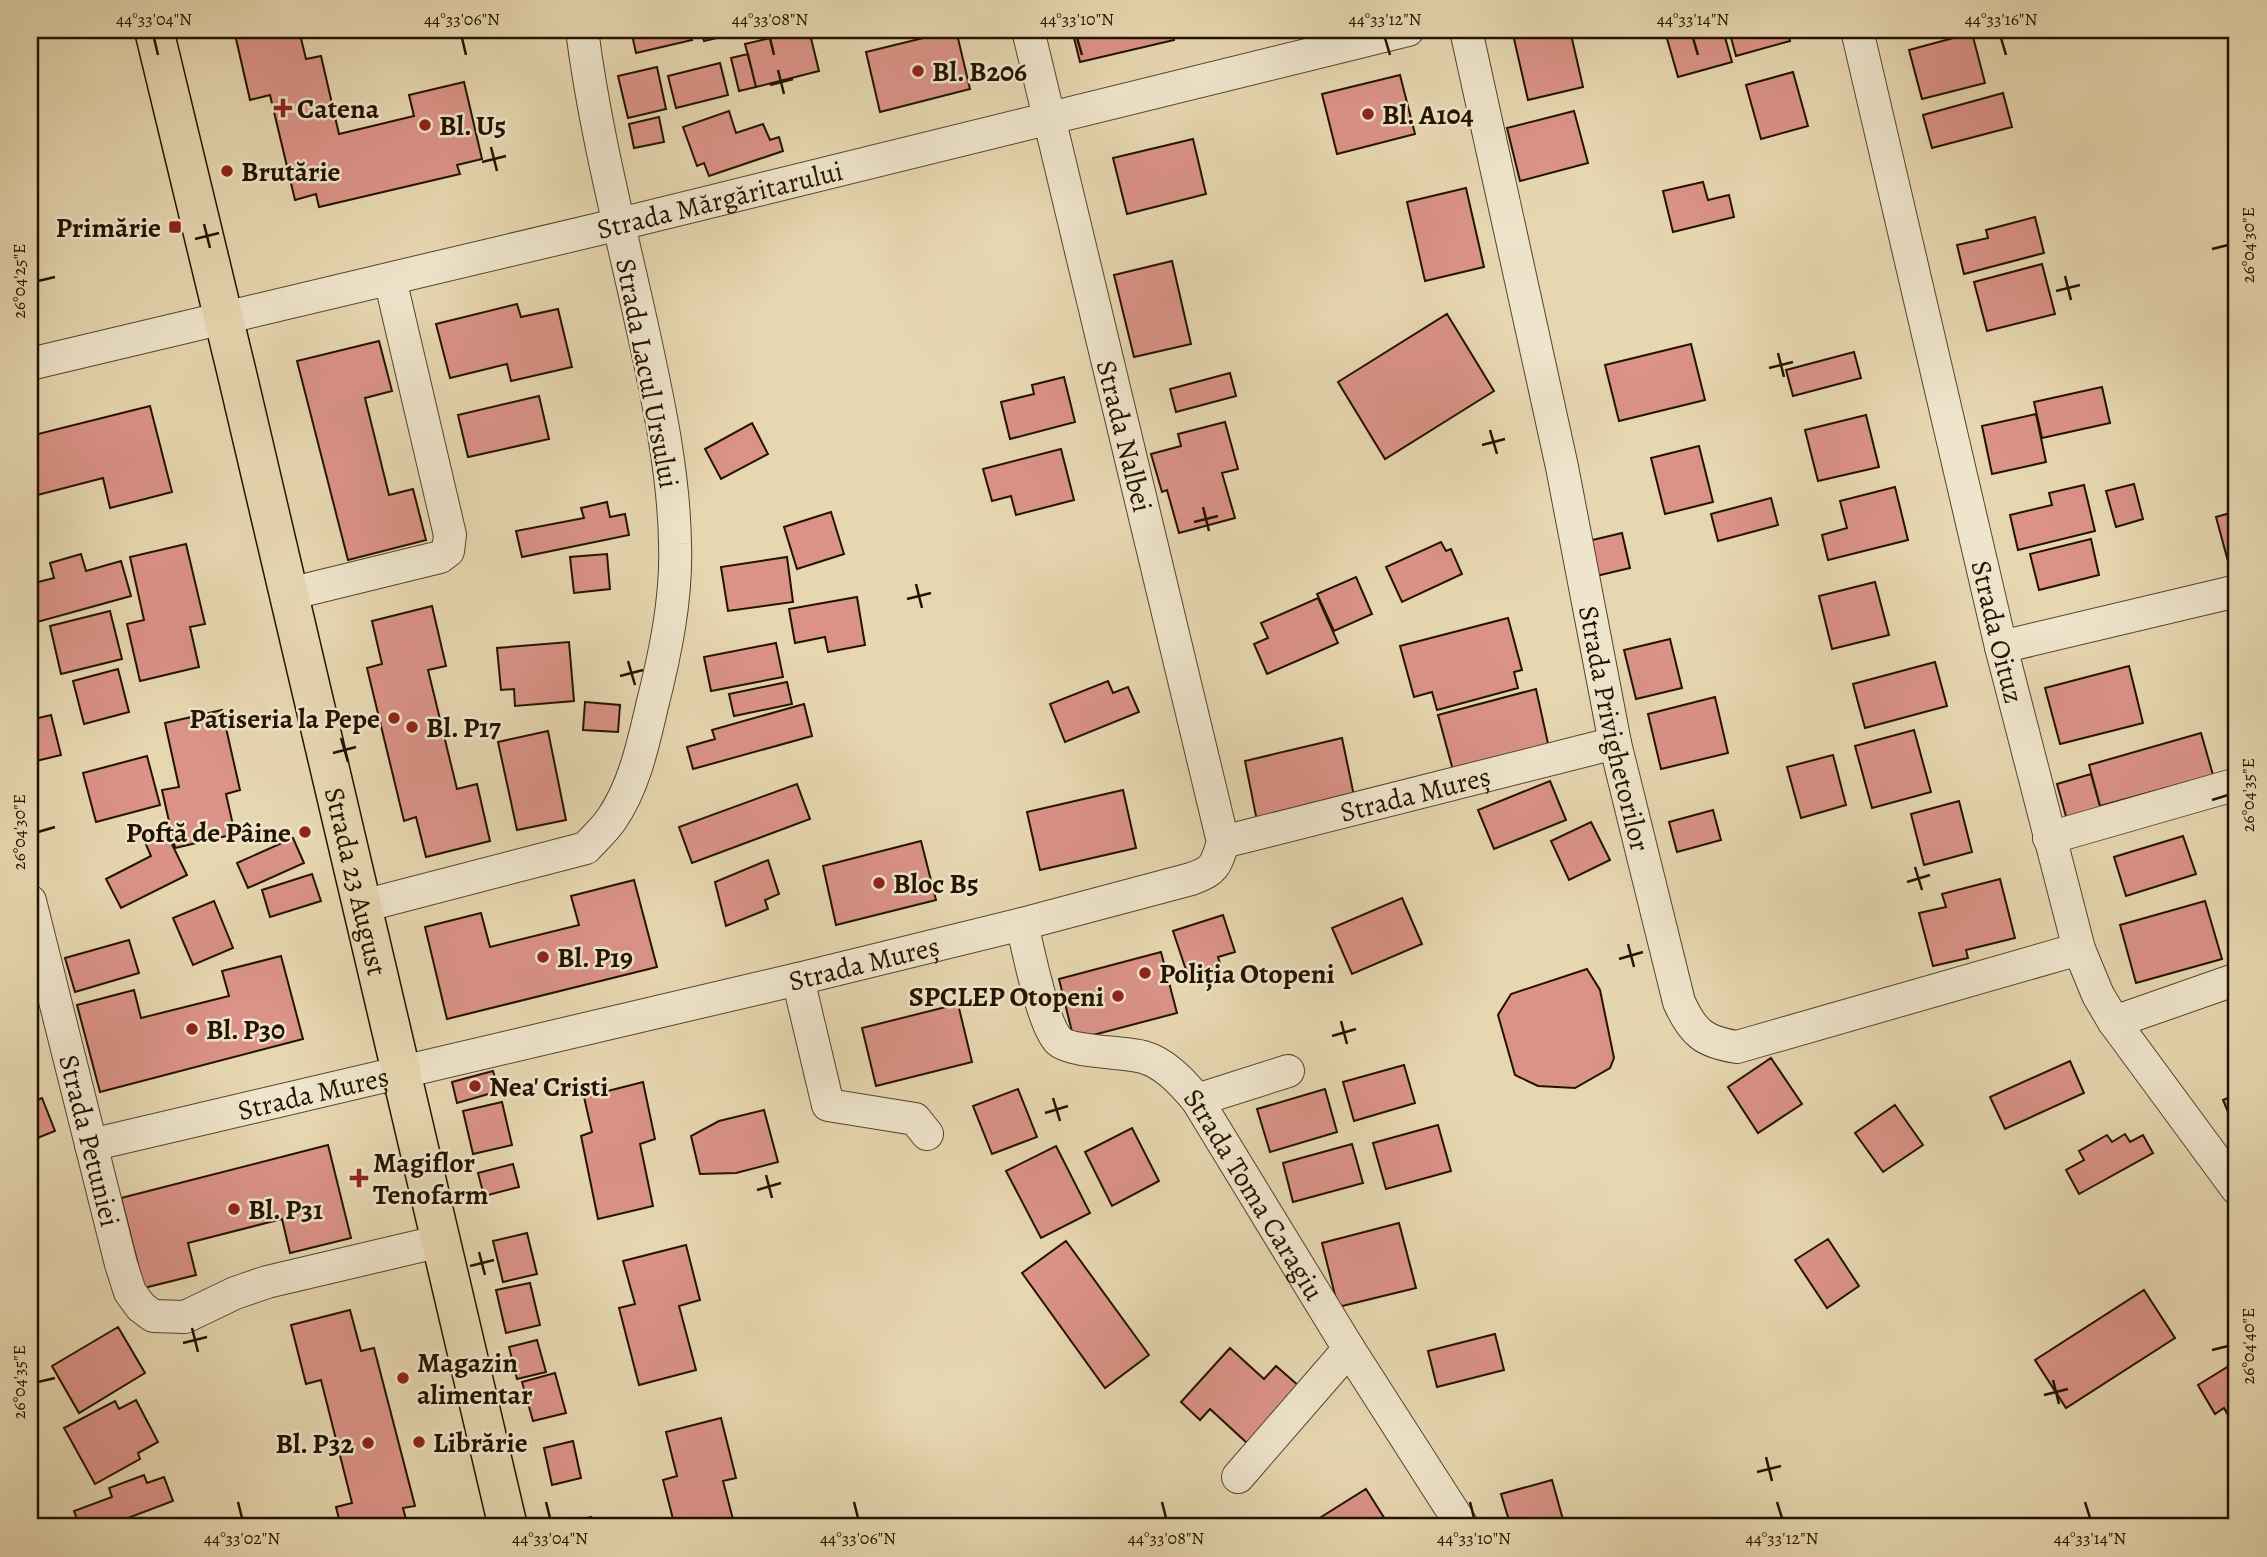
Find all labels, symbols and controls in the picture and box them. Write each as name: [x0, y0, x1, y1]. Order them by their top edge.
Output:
text: 44°33'04"N: [116, 7, 192, 31]
text: 44°33'06"N: [424, 7, 500, 31]
text: 44°33'08"N: [732, 7, 808, 31]
text: 44°33'10"N: [1040, 7, 1114, 31]
text: 44°33'12"N: [1349, 7, 1422, 31]
text: 44°33'14"N: [1657, 7, 1729, 31]
text: 44°33'16"N: [1965, 7, 2037, 31]
place label: Bl. B206: [932, 53, 1027, 91]
marker: Bl. B206: [910, 63, 926, 79]
place label: Catena: [297, 90, 380, 128]
place label: Bl. A104: [1382, 96, 1474, 134]
marker: Catena: [275, 100, 291, 116]
marker: Bl. A104: [1360, 106, 1376, 122]
place label: Bl. U5: [439, 107, 506, 145]
marker: Bl. U5: [417, 117, 433, 133]
street label: Strada Mărgăritarului: [593, 152, 847, 249]
place label: Brutărie: [241, 153, 341, 191]
marker: Brutărie: [219, 163, 235, 179]
text: 26°04'30"E: [2236, 207, 2260, 283]
place label: Primărie: [56, 209, 161, 247]
marker: Primărie: [167, 219, 183, 235]
text: 26°04'25"E: [7, 243, 31, 319]
street label: Strada Lacul Ursului: [606, 255, 688, 491]
street label: Strada Nalbei: [1087, 356, 1161, 516]
street label: Strada Oituz: [1961, 557, 2033, 708]
street label: Strada Privighetorilor: [1569, 602, 1659, 856]
place label: Patiseria la Pepe: [189, 700, 380, 738]
place label: Bl. P17: [426, 709, 501, 747]
marker: Patiseria la Pepe: [386, 710, 402, 726]
marker: Bl. P17: [404, 719, 420, 735]
street label: Strada Mureș: [1336, 757, 1494, 832]
text: 26°04'35"E: [2236, 758, 2260, 832]
street label: Strada 23 August: [315, 784, 396, 980]
text: 26°04'30"E: [7, 794, 31, 870]
place label: Poftă de Pâine: [126, 814, 291, 852]
marker: Poftă de Pâine: [297, 824, 313, 840]
place label: Bloc B5: [893, 865, 979, 903]
marker: Bloc B5: [871, 875, 887, 891]
street label: Strada Mureș: [785, 927, 943, 1001]
place label: Bl. P19: [557, 939, 633, 977]
marker: Bl. P19: [535, 949, 551, 965]
place label: Poliția Otopeni: [1159, 955, 1335, 993]
marker: Poliția Otopeni: [1137, 965, 1153, 981]
place label: SPCLEP Otopeni: [909, 978, 1104, 1016]
marker: SPCLEP Otopeni: [1110, 988, 1126, 1004]
place label: Bl. P30: [206, 1011, 285, 1049]
marker: Bl. P30: [184, 1021, 200, 1037]
street label: Strada Petuniei: [49, 1051, 129, 1231]
street label: Strada Mureș: [234, 1058, 392, 1130]
place label: Nea' Cristi: [489, 1068, 608, 1106]
marker: Nea' Cristi: [467, 1078, 483, 1094]
street label: Strada Toma Caragiu: [1175, 1080, 1333, 1308]
place label: Magiflor Tenofarm: [373, 1144, 489, 1214]
marker: Magiflor Tenofarm: [351, 1170, 367, 1186]
place label: Bl. P31: [248, 1191, 323, 1229]
marker: Bl. P31: [226, 1201, 242, 1217]
text: 26°04'40"E: [2236, 1308, 2260, 1384]
place label: Magazin alimentar: [417, 1344, 533, 1414]
text: 26°04'35"E: [7, 1345, 31, 1419]
marker: Magazin alimentar: [395, 1370, 411, 1386]
place label: Librărie: [433, 1424, 528, 1462]
place label: Bl. P32: [275, 1425, 354, 1463]
marker: Librărie: [411, 1434, 427, 1450]
marker: Bl. P32: [360, 1435, 376, 1451]
text: 44°33'02"N: [204, 1526, 280, 1550]
text: 44°33'04"N: [512, 1526, 588, 1550]
text: 44°33'06"N: [820, 1526, 896, 1550]
text: 44°33'08"N: [1128, 1526, 1204, 1550]
text: 44°33'10"N: [1437, 1526, 1511, 1550]
text: 44°33'12"N: [1746, 1526, 1819, 1550]
text: 44°33'14"N: [2054, 1526, 2126, 1550]

